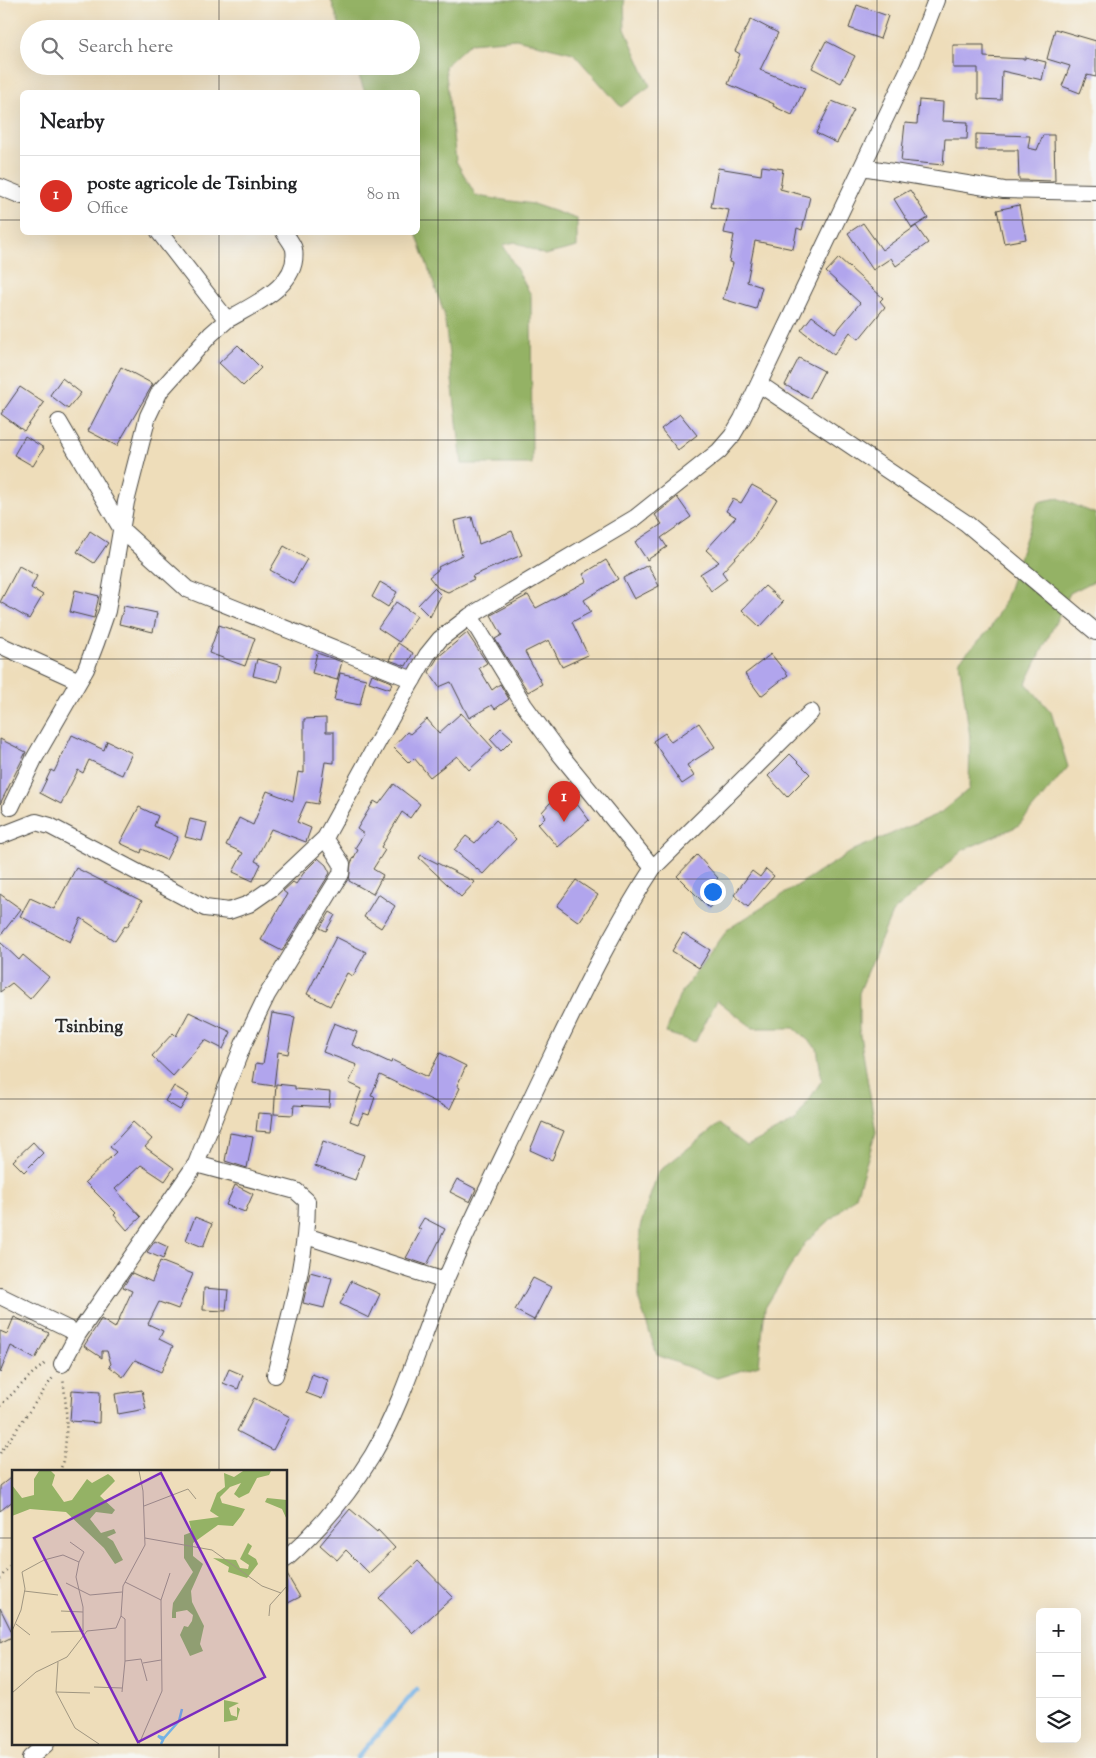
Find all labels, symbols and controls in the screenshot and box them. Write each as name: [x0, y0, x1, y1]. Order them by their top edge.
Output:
search box: [20, 20, 420, 75]
icon: search: [38, 34, 66, 62]
text: Search here: [78, 34, 173, 61]
text: Nearby: [40, 108, 105, 138]
text: poste agricole de Tsinbing: [87, 171, 297, 198]
text: 1: [53, 184, 59, 207]
text: 80 m: [367, 184, 400, 207]
text: Office: [87, 198, 128, 221]
pin: 1: [548, 781, 580, 822]
your location: [700, 879, 726, 905]
district label: Tsinbing: [55, 1015, 123, 1041]
inset map: [12, 1470, 288, 1746]
map controls: [1036, 1608, 1081, 1743]
button: +: [1036, 1608, 1081, 1653]
button: −: [1036, 1653, 1081, 1698]
button: layers: [1036, 1698, 1081, 1743]

